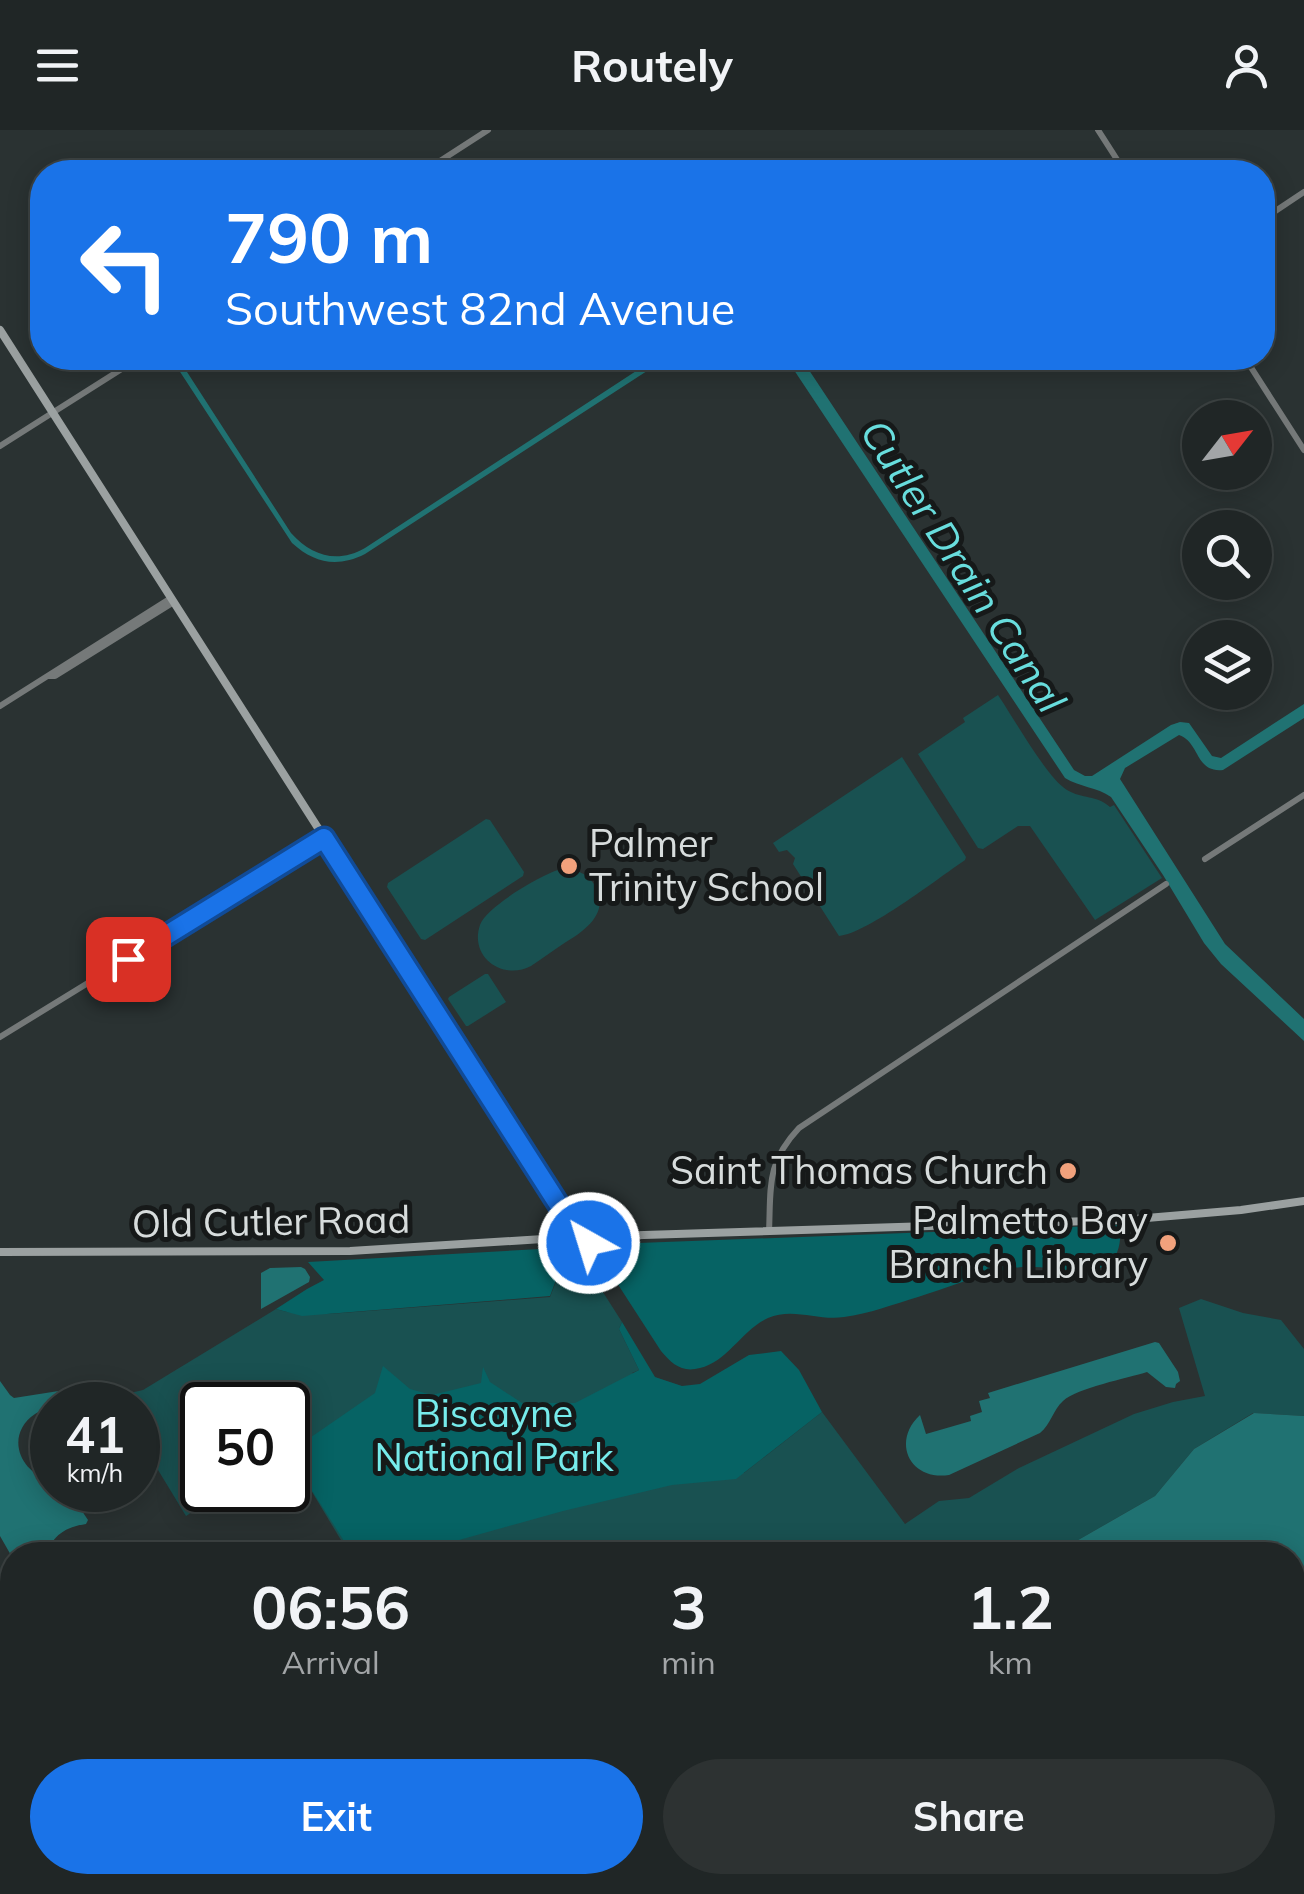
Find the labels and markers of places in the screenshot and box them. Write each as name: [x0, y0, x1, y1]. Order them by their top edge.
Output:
place label: Palmer Trinity School: [589, 819, 824, 911]
marker: Palmer Trinity School: [558, 855, 580, 877]
pin: [86, 917, 171, 1002]
place label: Saint Thomas Church: [670, 1146, 1048, 1194]
marker: Saint Thomas Church: [1057, 1160, 1079, 1182]
place label: Palmetto Bay Branch Library: [888, 1196, 1148, 1288]
marker: Palmetto Bay Branch Library: [1157, 1232, 1179, 1254]

